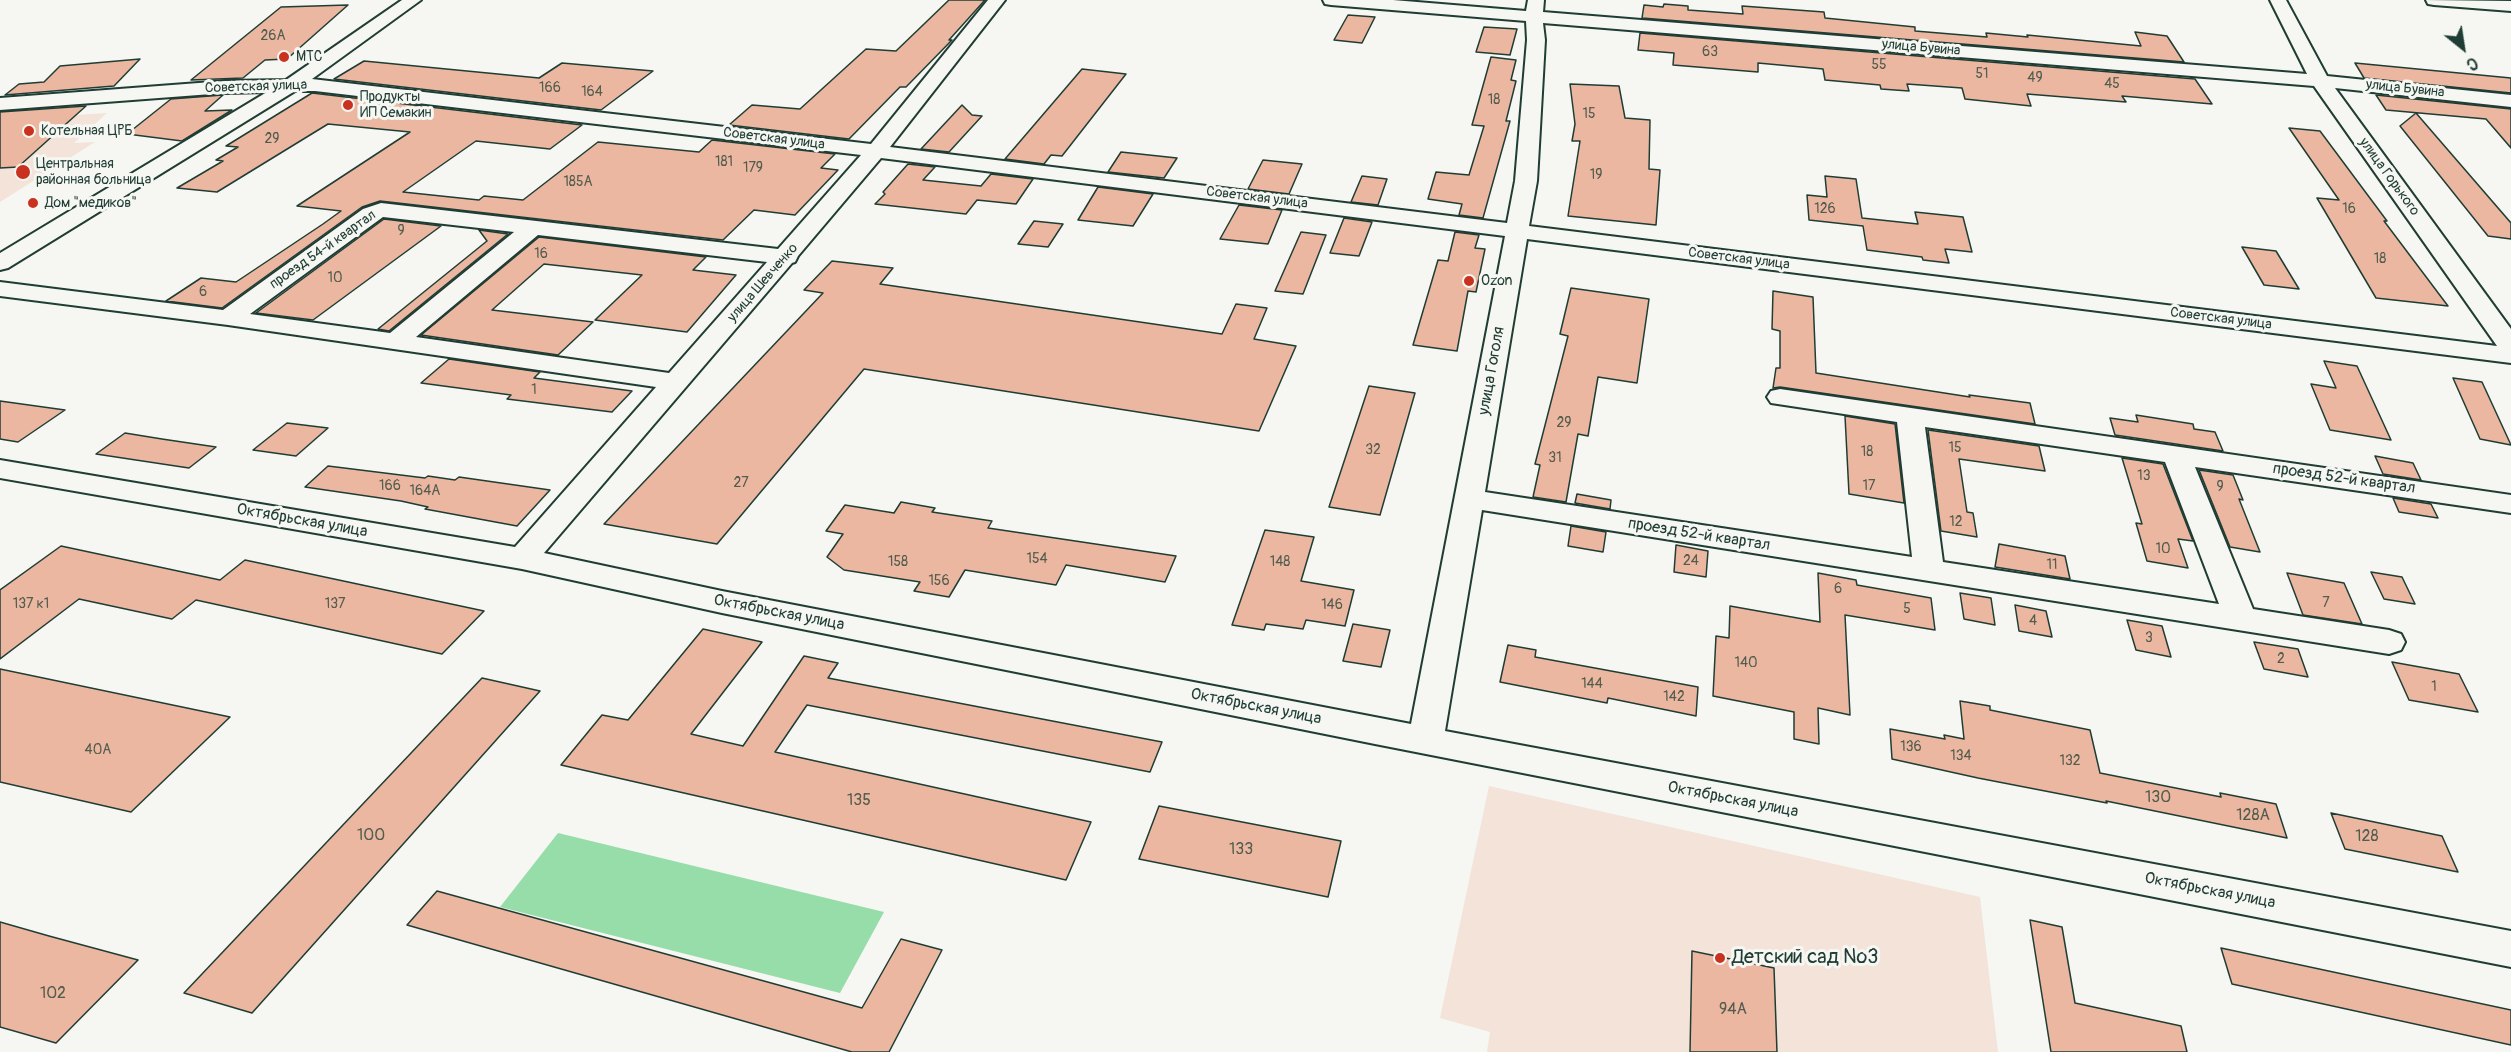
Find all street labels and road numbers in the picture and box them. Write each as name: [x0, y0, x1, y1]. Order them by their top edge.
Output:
street label: улица Бувина: [1881, 36, 1961, 60]
street label: Советская улица: [205, 77, 307, 97]
street label: улица Бувина: [2365, 77, 2445, 101]
street label: Советская улица: [722, 124, 826, 154]
street label: улица Горького: [2355, 135, 2423, 219]
street label: Советская улица: [1205, 183, 1309, 213]
street label: проезд 54-й квартал: [267, 207, 379, 293]
street label: улица Шевченко: [724, 240, 802, 326]
street label: Советская улица: [1687, 244, 1791, 274]
street label: Советская улица: [2169, 304, 2273, 334]
street label: улица Гоголя: [1475, 325, 1509, 417]
street label: проезд 52-й квартал: [2272, 460, 2416, 498]
street label: Октябрьская улица: [235, 500, 369, 542]
street label: проезд 52-й квартал: [1627, 514, 1771, 556]
street label: Октябрьская улица: [712, 591, 846, 635]
street label: Октябрьская улица: [1189, 685, 1323, 729]
street label: Октябрьская улица: [1666, 778, 1800, 822]
street label: Октябрьская улица: [2143, 869, 2277, 913]

